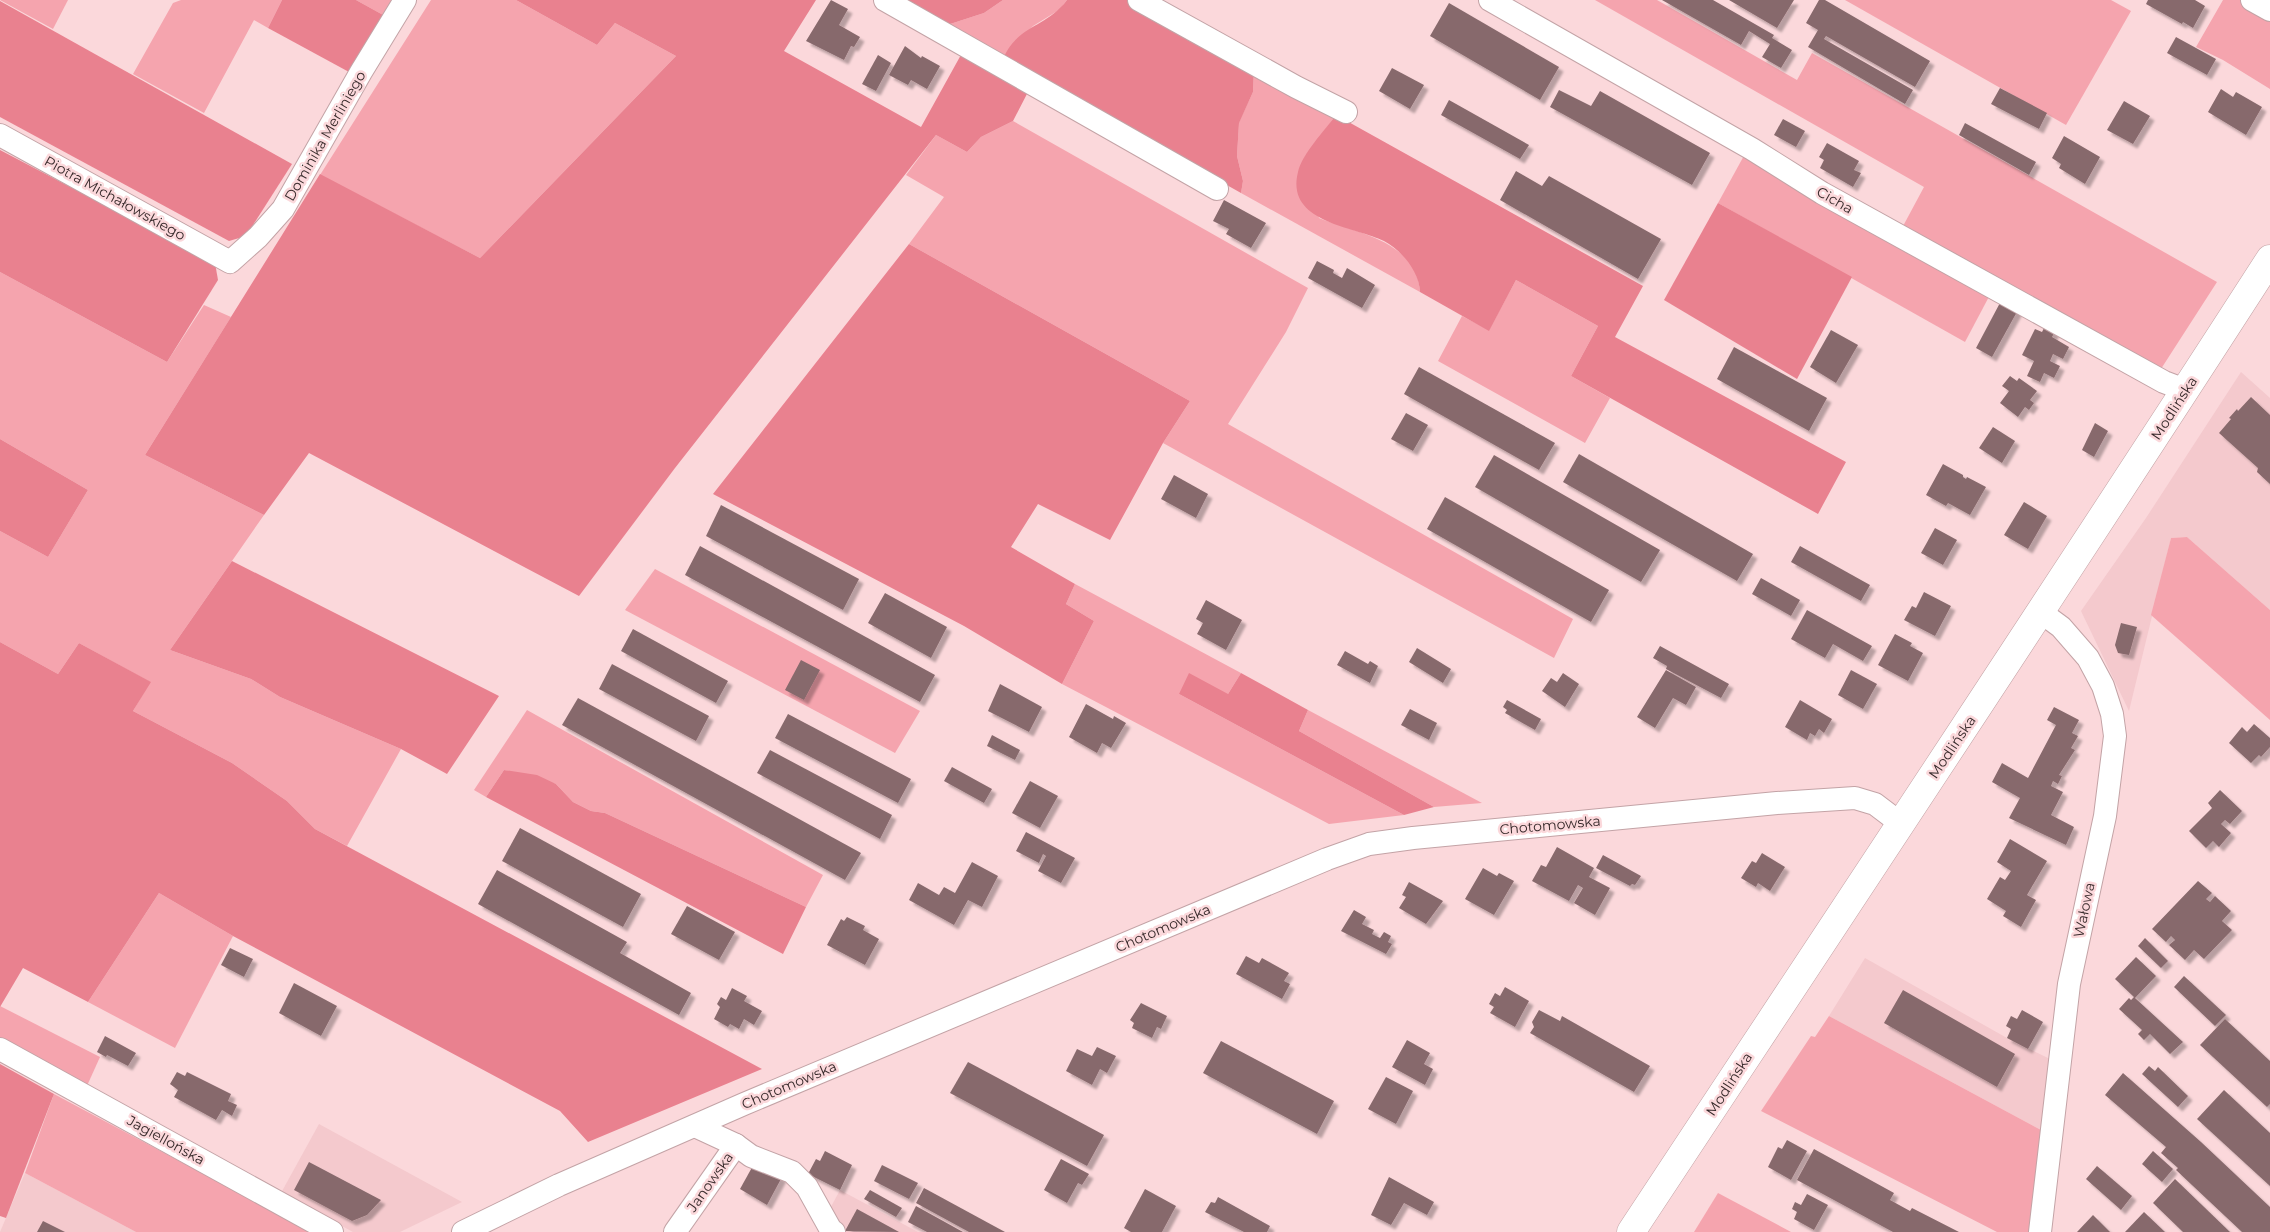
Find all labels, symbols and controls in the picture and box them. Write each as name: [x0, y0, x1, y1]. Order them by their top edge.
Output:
street label: Dominika Merliniego: [280, 68, 370, 204]
street label: Piotra Michałowskiego: [41, 152, 189, 244]
street label: Cicha: [1814, 182, 1856, 218]
street label: Modlińska: [2147, 373, 2201, 443]
street label: Modlińska: [1924, 712, 1980, 782]
street label: Chotomowska: [1499, 812, 1601, 838]
street label: Wałowa: [2069, 881, 2099, 939]
street label: Chotomowska: [1113, 900, 1213, 956]
street label: Modlińska: [1702, 1049, 1756, 1119]
street label: Chotomowska: [739, 1057, 839, 1113]
street label: Jagiellońska: [123, 1111, 208, 1169]
street label: Janowska: [682, 1149, 737, 1216]

